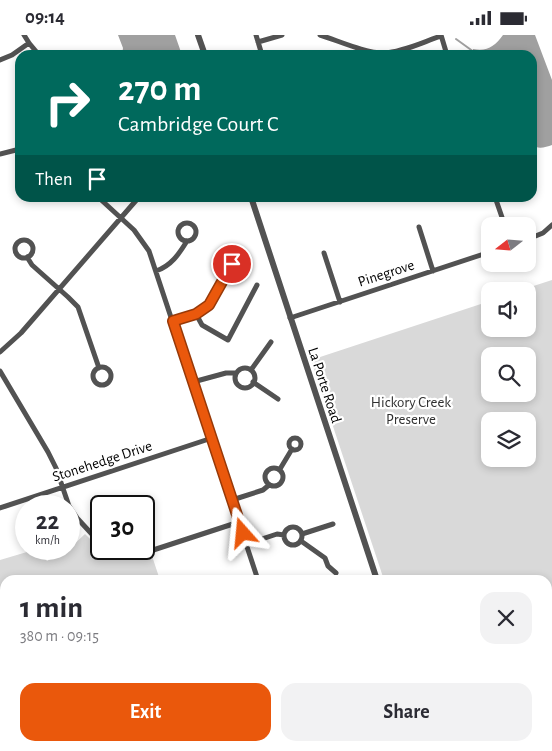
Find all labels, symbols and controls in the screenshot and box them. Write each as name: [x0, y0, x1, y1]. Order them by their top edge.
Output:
text: 09:14: [25, 8, 65, 27]
icon: right: [35, 70, 100, 135]
text: 270 m: [118, 72, 201, 107]
text: Cambridge Court C: [118, 113, 278, 135]
icon: arrive: [83, 165, 111, 193]
text: Then: [35, 170, 73, 189]
north arrow: [481, 217, 536, 273]
map controls: [481, 217, 536, 467]
pin: [211, 243, 253, 285]
icon: arrive: [218, 250, 246, 278]
street label: Pinegrove: [356, 257, 416, 290]
button: sound: [481, 282, 536, 337]
street label: La Porte Road: [305, 345, 344, 425]
button: search: [481, 347, 536, 402]
park label: Hickory Creek Preserve: [371, 395, 451, 427]
button: layers: [481, 412, 536, 467]
street label: Stonehedge Drive: [50, 438, 154, 485]
speed limit sign: 30: [90, 495, 155, 560]
position arrow: [216, 506, 268, 558]
text: 22: [36, 509, 59, 534]
text: km/h: [35, 534, 60, 546]
button: close: [480, 592, 532, 644]
text: 1 min: [20, 593, 83, 623]
text: 380 m · 09:15: [20, 628, 99, 644]
button: Exit: [20, 683, 271, 741]
button: Share: [281, 683, 532, 741]

